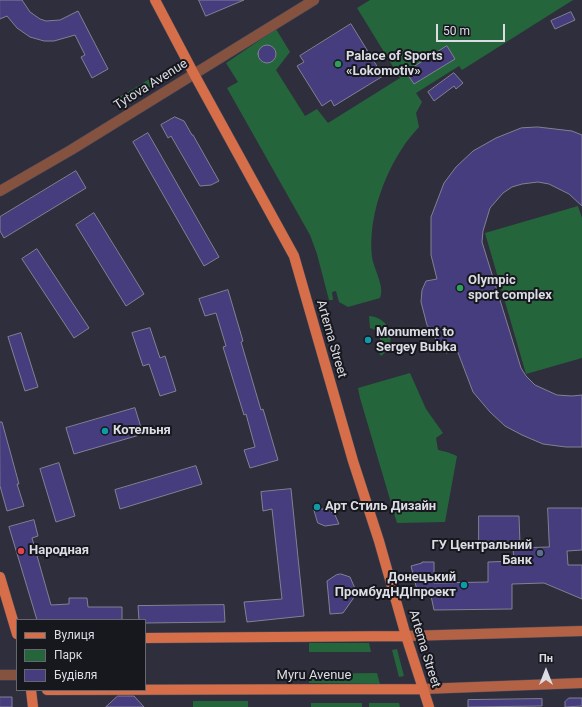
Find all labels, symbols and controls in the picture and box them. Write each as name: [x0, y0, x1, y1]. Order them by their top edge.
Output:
scale bar: [438, 16, 507, 42]
text: 50 m: [443, 24, 470, 38]
place label: Palace of Sports «Lokomotiv»: [346, 49, 443, 80]
street label: Tytova Avenue: [111, 56, 191, 114]
marker: Palace of Sports «Lokomotiv»: [333, 59, 343, 69]
place label: Olympic sport complex: [468, 273, 552, 304]
marker: Olympic sport complex: [455, 283, 465, 293]
street label: Artema Street: [312, 298, 350, 380]
place label: Monument to Sergey Bubka: [376, 325, 457, 356]
marker: Monument to Sergey Bubka: [363, 335, 373, 345]
place label: Котельня: [113, 423, 171, 439]
marker: Котельня: [100, 426, 110, 436]
place label: Арт Стиль Дизайн: [325, 499, 436, 515]
marker: Арт Стиль Дизайн: [312, 502, 322, 512]
place label: ГУ Центральний Банк: [431, 538, 532, 569]
place label: Народная: [29, 543, 89, 559]
marker: Народная: [16, 546, 26, 556]
marker: ГУ Центральний Банк: [535, 548, 545, 558]
place label: Донецький ПромбудНДІпроект: [335, 570, 456, 601]
marker: Донецький ПромбудНДІпроект: [459, 580, 469, 590]
street label: Artema Street: [405, 608, 443, 690]
legend: [16, 619, 146, 691]
text: Вулиця: [54, 628, 95, 642]
text: Парк: [54, 648, 82, 662]
north arrow: [526, 651, 566, 691]
text: Пн: [539, 652, 553, 665]
text: Будівля: [54, 668, 97, 682]
street label: Myru Avenue: [277, 668, 351, 684]

